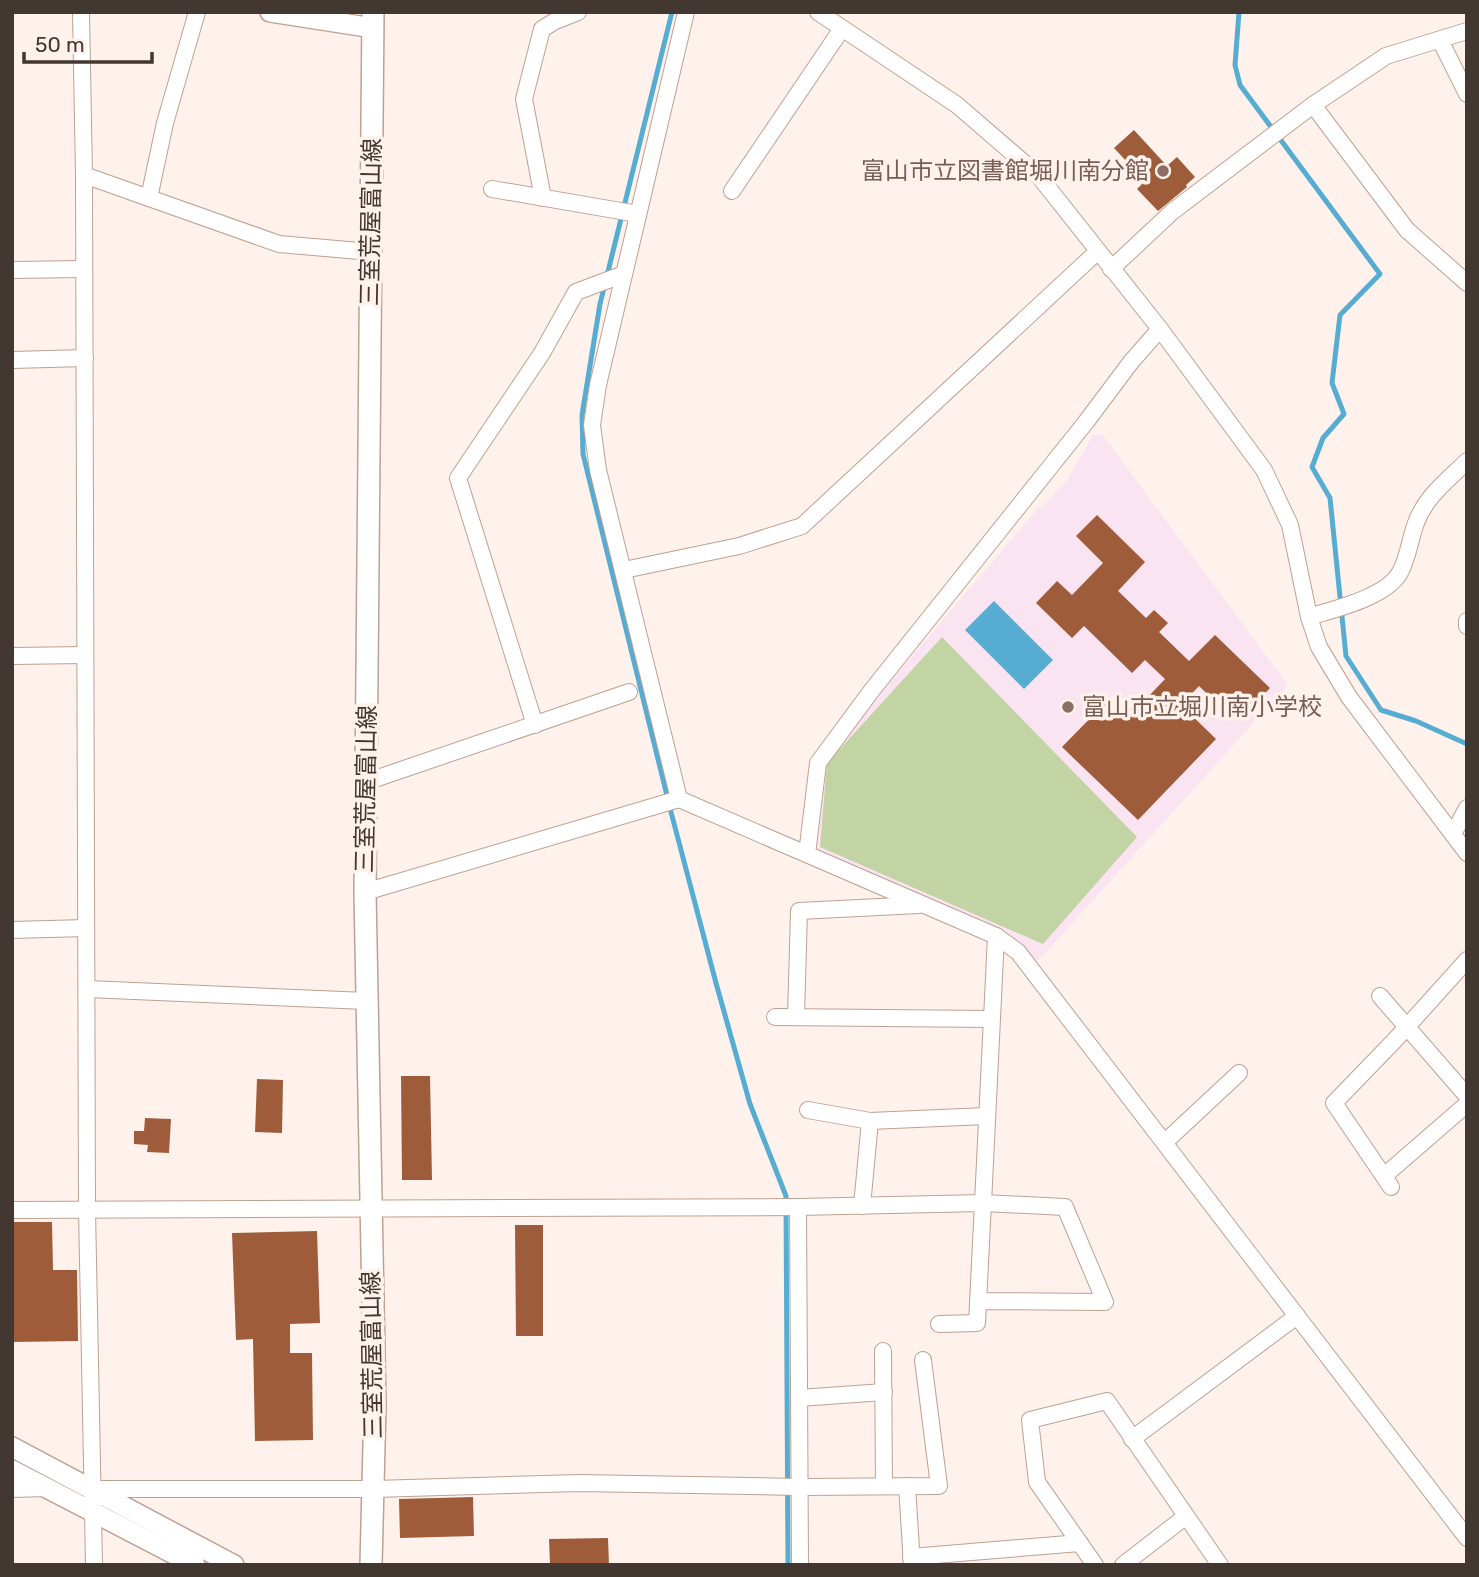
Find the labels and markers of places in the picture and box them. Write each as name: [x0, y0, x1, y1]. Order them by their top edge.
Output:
place label: 富山市立図書館堀川南分館: [861, 157, 1149, 185]
marker: 富山市立図書館堀川南分館: [1155, 163, 1171, 179]
place label: 富山市立堀川南小学校: [1082, 693, 1322, 721]
marker: 富山市立堀川南小学校: [1060, 699, 1076, 715]

